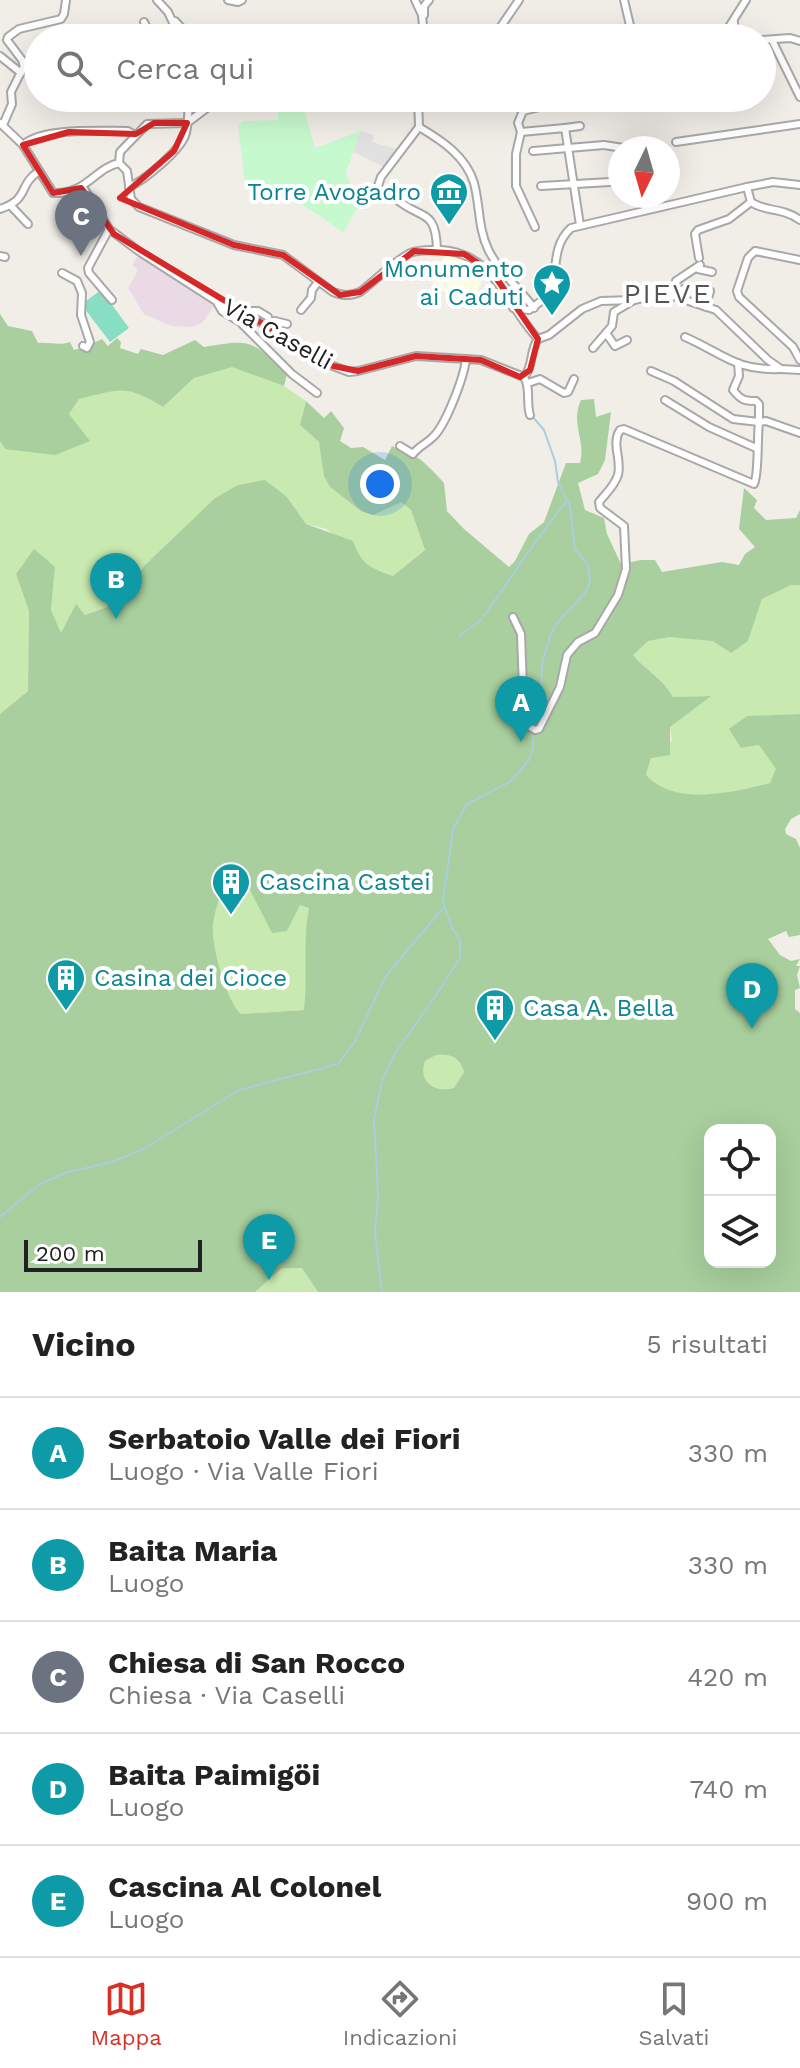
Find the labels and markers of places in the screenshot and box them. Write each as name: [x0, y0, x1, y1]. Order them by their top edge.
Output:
museum icon: Torre Avogadro: [428, 171, 470, 226]
place label: Torre Avogadro: [247, 178, 421, 206]
pin: C: [55, 190, 107, 256]
place label: Monumento ai Caduti: [384, 255, 524, 311]
place icon: Monumento ai Caduti: [531, 262, 573, 317]
pin: B: [90, 553, 142, 619]
pin: A: [495, 676, 547, 742]
building icon: Cascina Castei: [210, 861, 252, 916]
place label: Cascina Castei: [259, 868, 431, 896]
building icon: Casina dei Cioce: [45, 957, 87, 1012]
pin: D: [726, 963, 778, 1029]
place label: Casina dei Cioce: [94, 964, 287, 992]
building icon: Casa A. Bella: [474, 987, 516, 1042]
place label: Casa A. Bella: [523, 994, 674, 1022]
pin: E: [243, 1214, 295, 1280]

